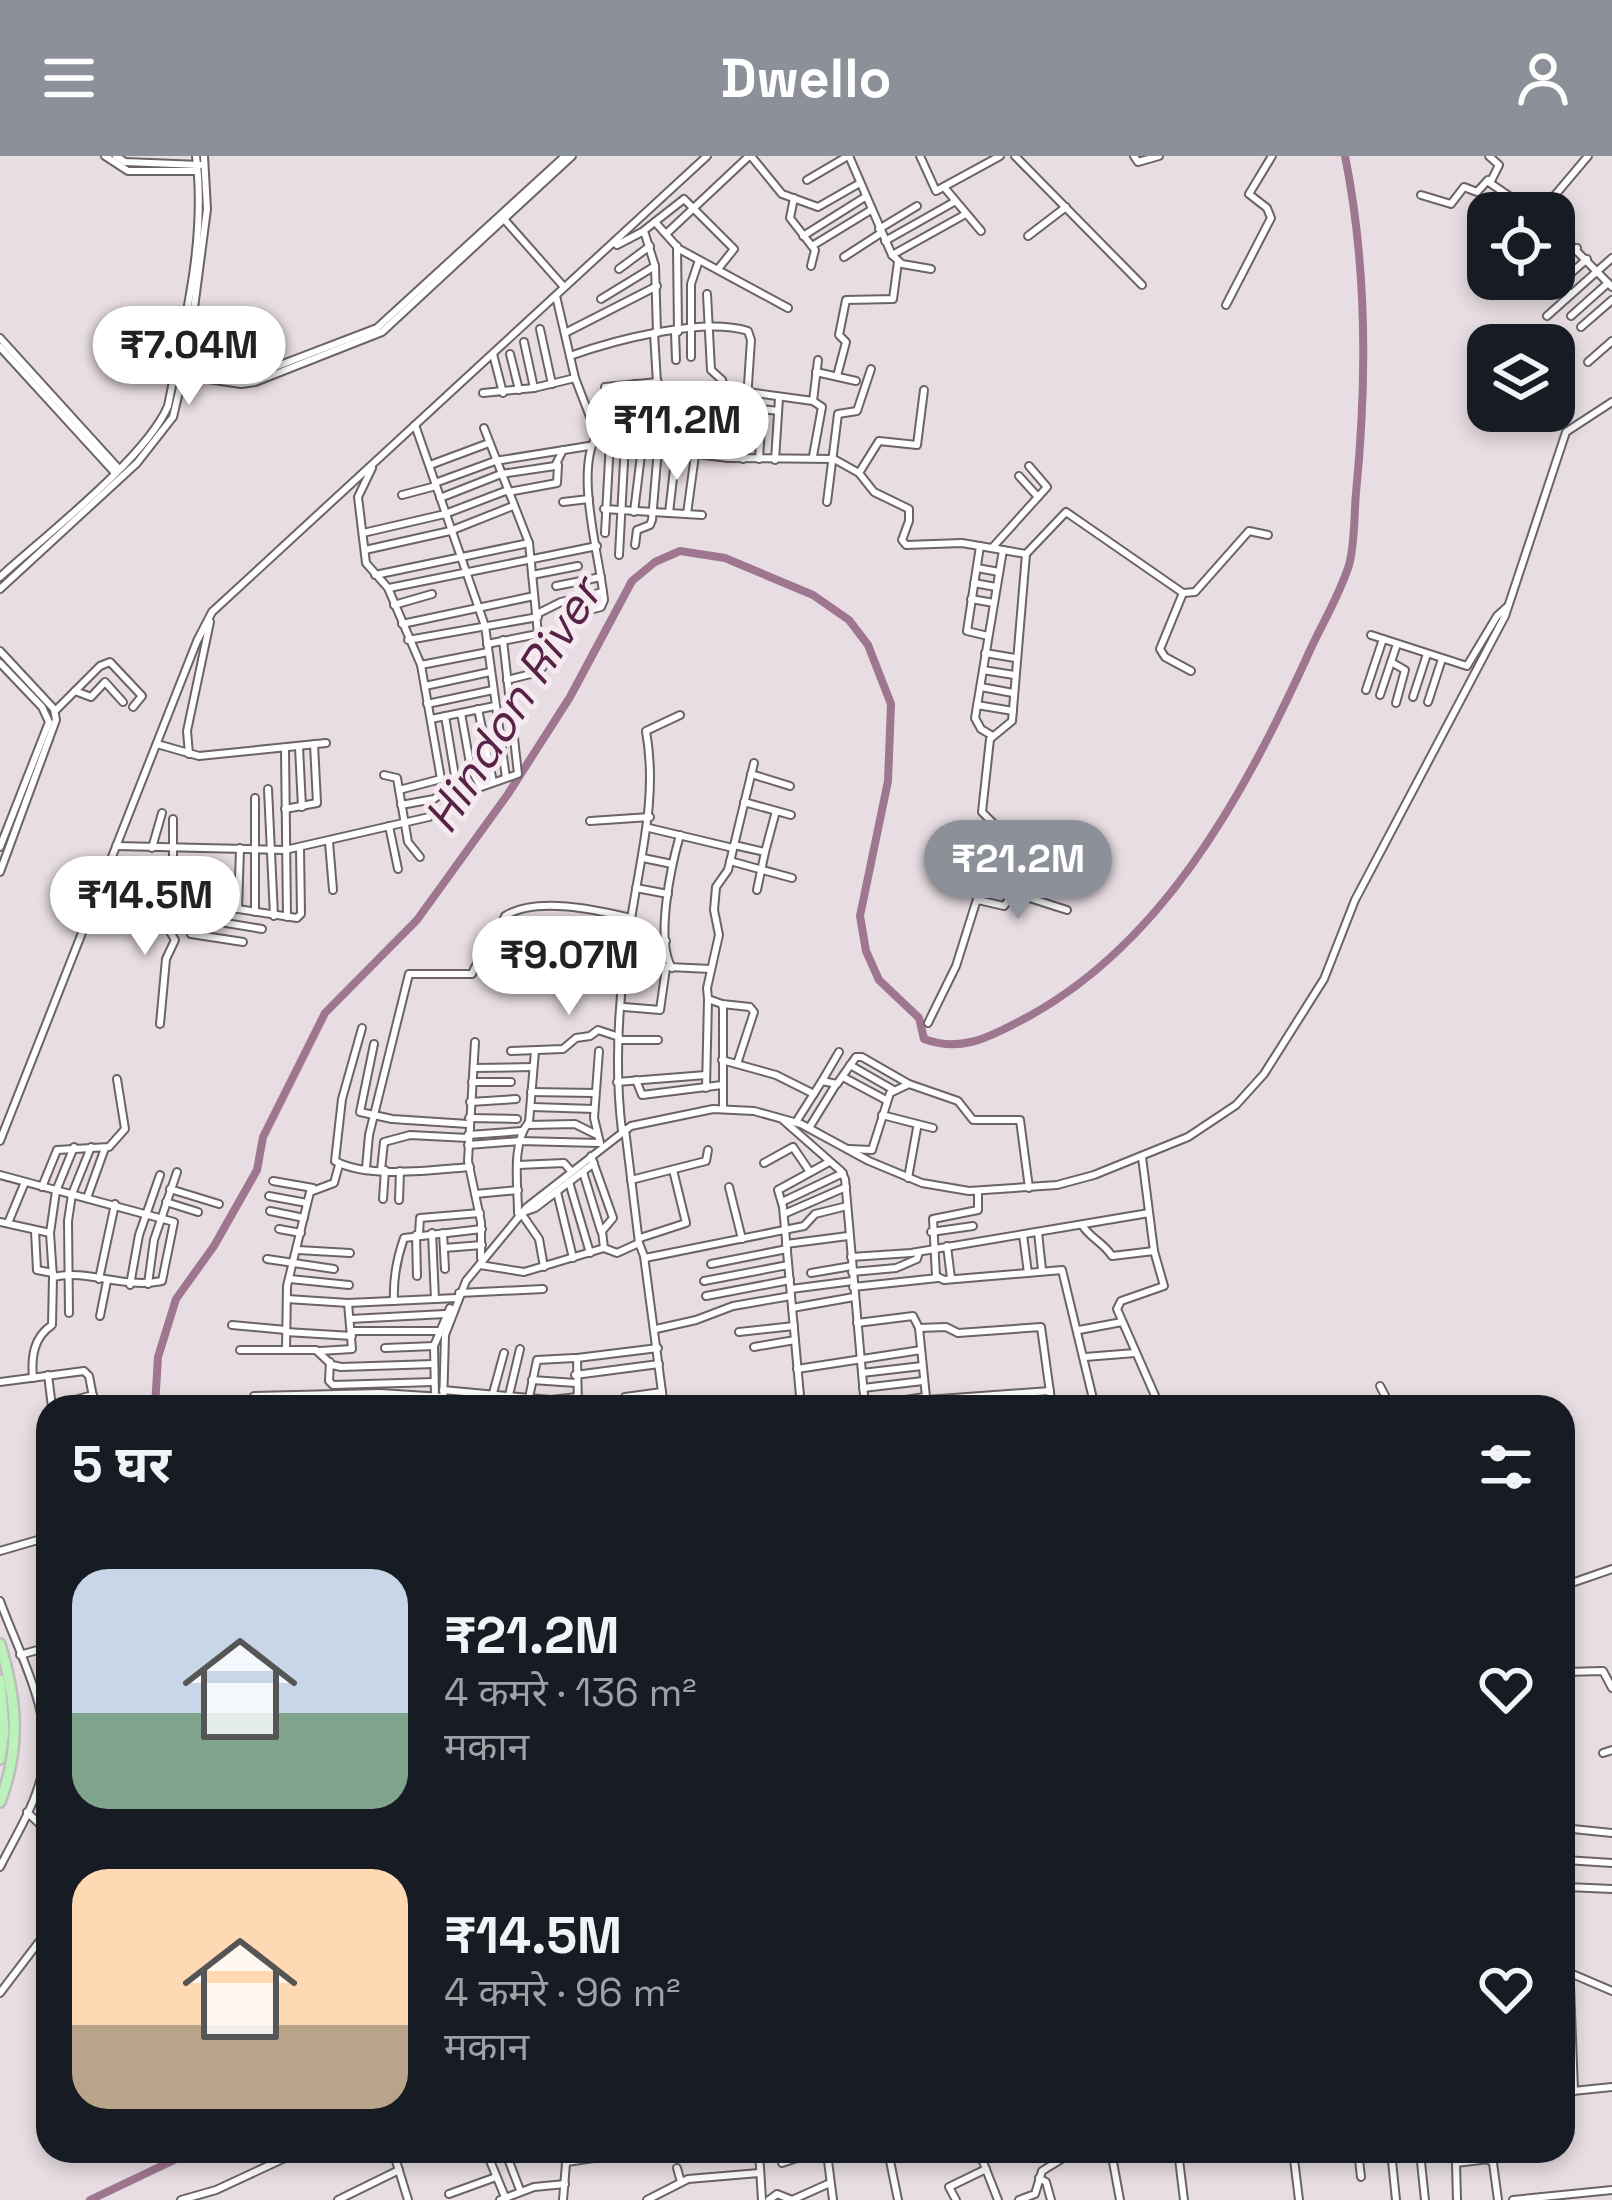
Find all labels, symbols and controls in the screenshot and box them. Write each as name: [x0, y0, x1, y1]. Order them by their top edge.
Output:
text: Dwello: [720, 44, 892, 113]
icon: menu: [36, 45, 102, 111]
icon: person: [1510, 45, 1576, 111]
map controls: [1467, 192, 1575, 432]
button: locate: [1467, 192, 1575, 300]
pin: ₹7.04M: [91, 306, 287, 408]
text: ₹7.04M: [120, 320, 258, 369]
button: layers: [1467, 324, 1575, 432]
pin: ₹11.2M: [579, 381, 775, 483]
text: ₹11.2M: [613, 395, 741, 444]
water label: Hindon River: [410, 563, 617, 844]
pin: ₹21.2M: [920, 820, 1116, 922]
text: ₹21.2M: [951, 834, 1085, 883]
pin: ₹14.5M: [47, 856, 243, 958]
text: ₹14.5M: [77, 870, 213, 919]
pin: ₹9.07M: [471, 916, 667, 1018]
text: ₹9.07M: [499, 930, 639, 979]
text: 5 घर: [72, 1432, 171, 1497]
icon: filters: [1473, 1434, 1539, 1500]
text: ₹21.2M: [444, 1603, 620, 1668]
icon: home: [168, 1617, 312, 1761]
icon: heart: [1473, 1656, 1539, 1722]
text: 4 कमरे · 136 m²: [444, 1668, 697, 1717]
text: मकान: [444, 1722, 529, 1771]
text: ₹14.5M: [444, 1903, 622, 1968]
icon: home: [168, 1917, 312, 2061]
icon: heart: [1473, 1956, 1539, 2022]
text: 4 कमरे · 96 m²: [444, 1968, 681, 2017]
text: मकान: [444, 2022, 529, 2071]

